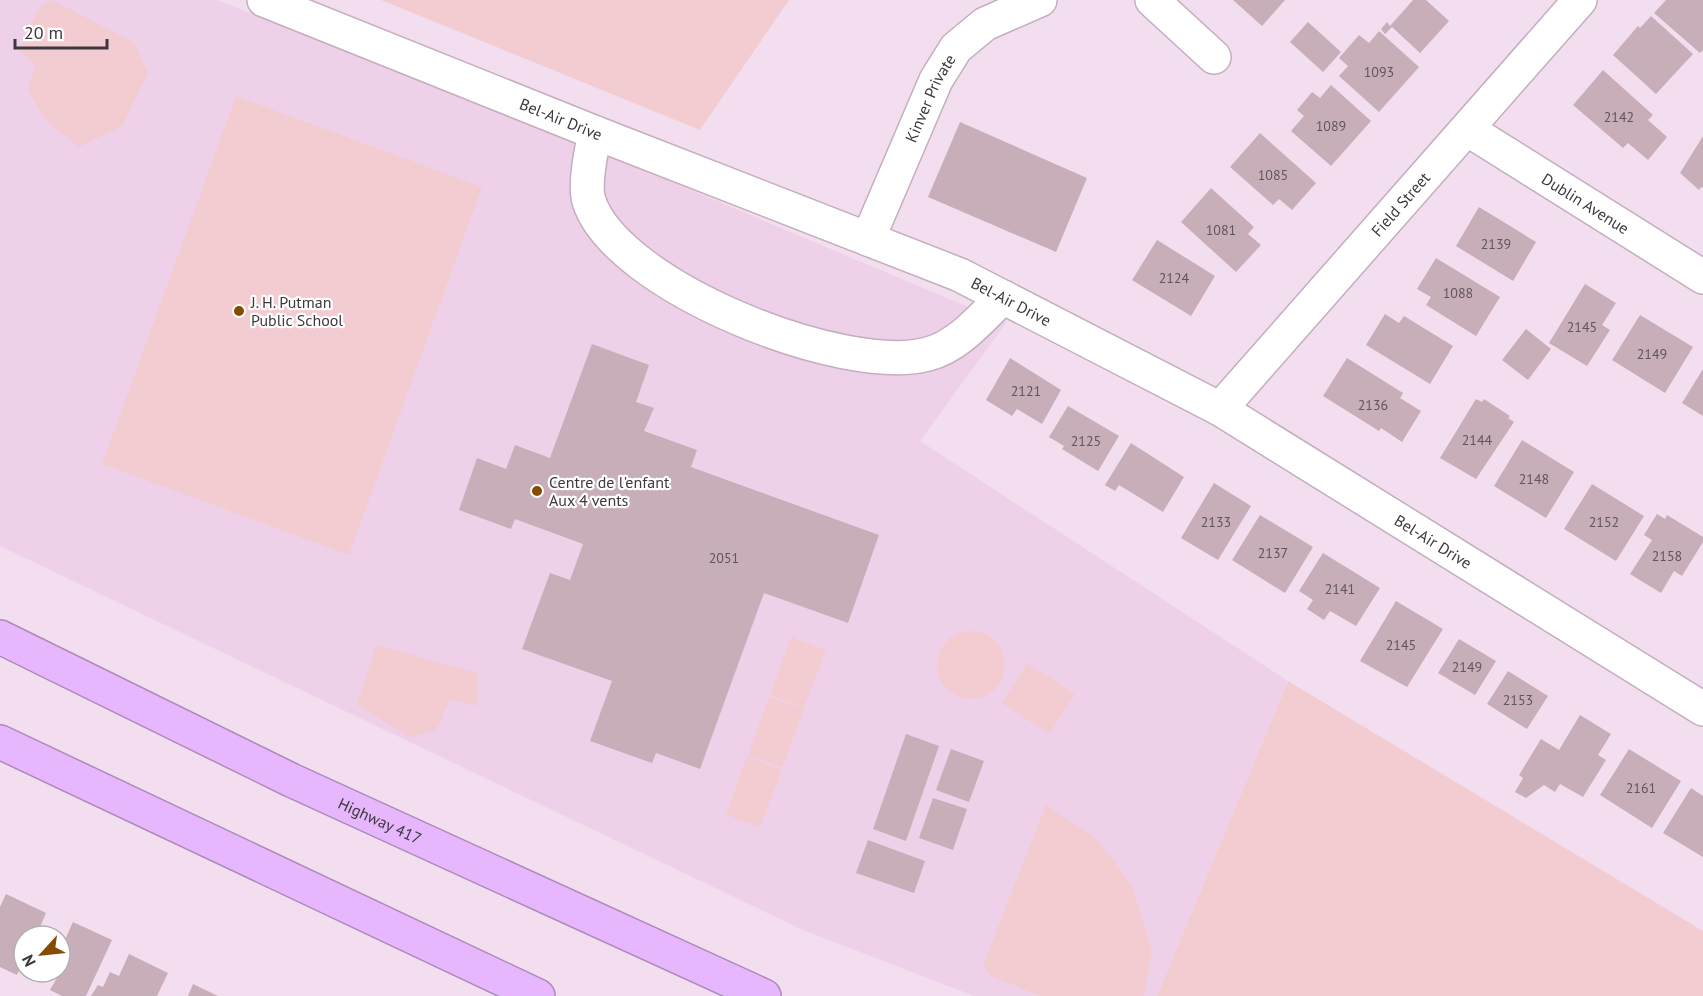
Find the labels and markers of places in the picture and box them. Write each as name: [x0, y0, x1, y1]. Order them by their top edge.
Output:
place label: J. H. Putman Public School: [250, 292, 343, 330]
marker: J. H. Putman Public School: [232, 304, 246, 318]
place label: Centre de l'enfant Aux 4 vents: [549, 472, 670, 510]
marker: Centre de l'enfant Aux 4 vents: [530, 484, 544, 498]

